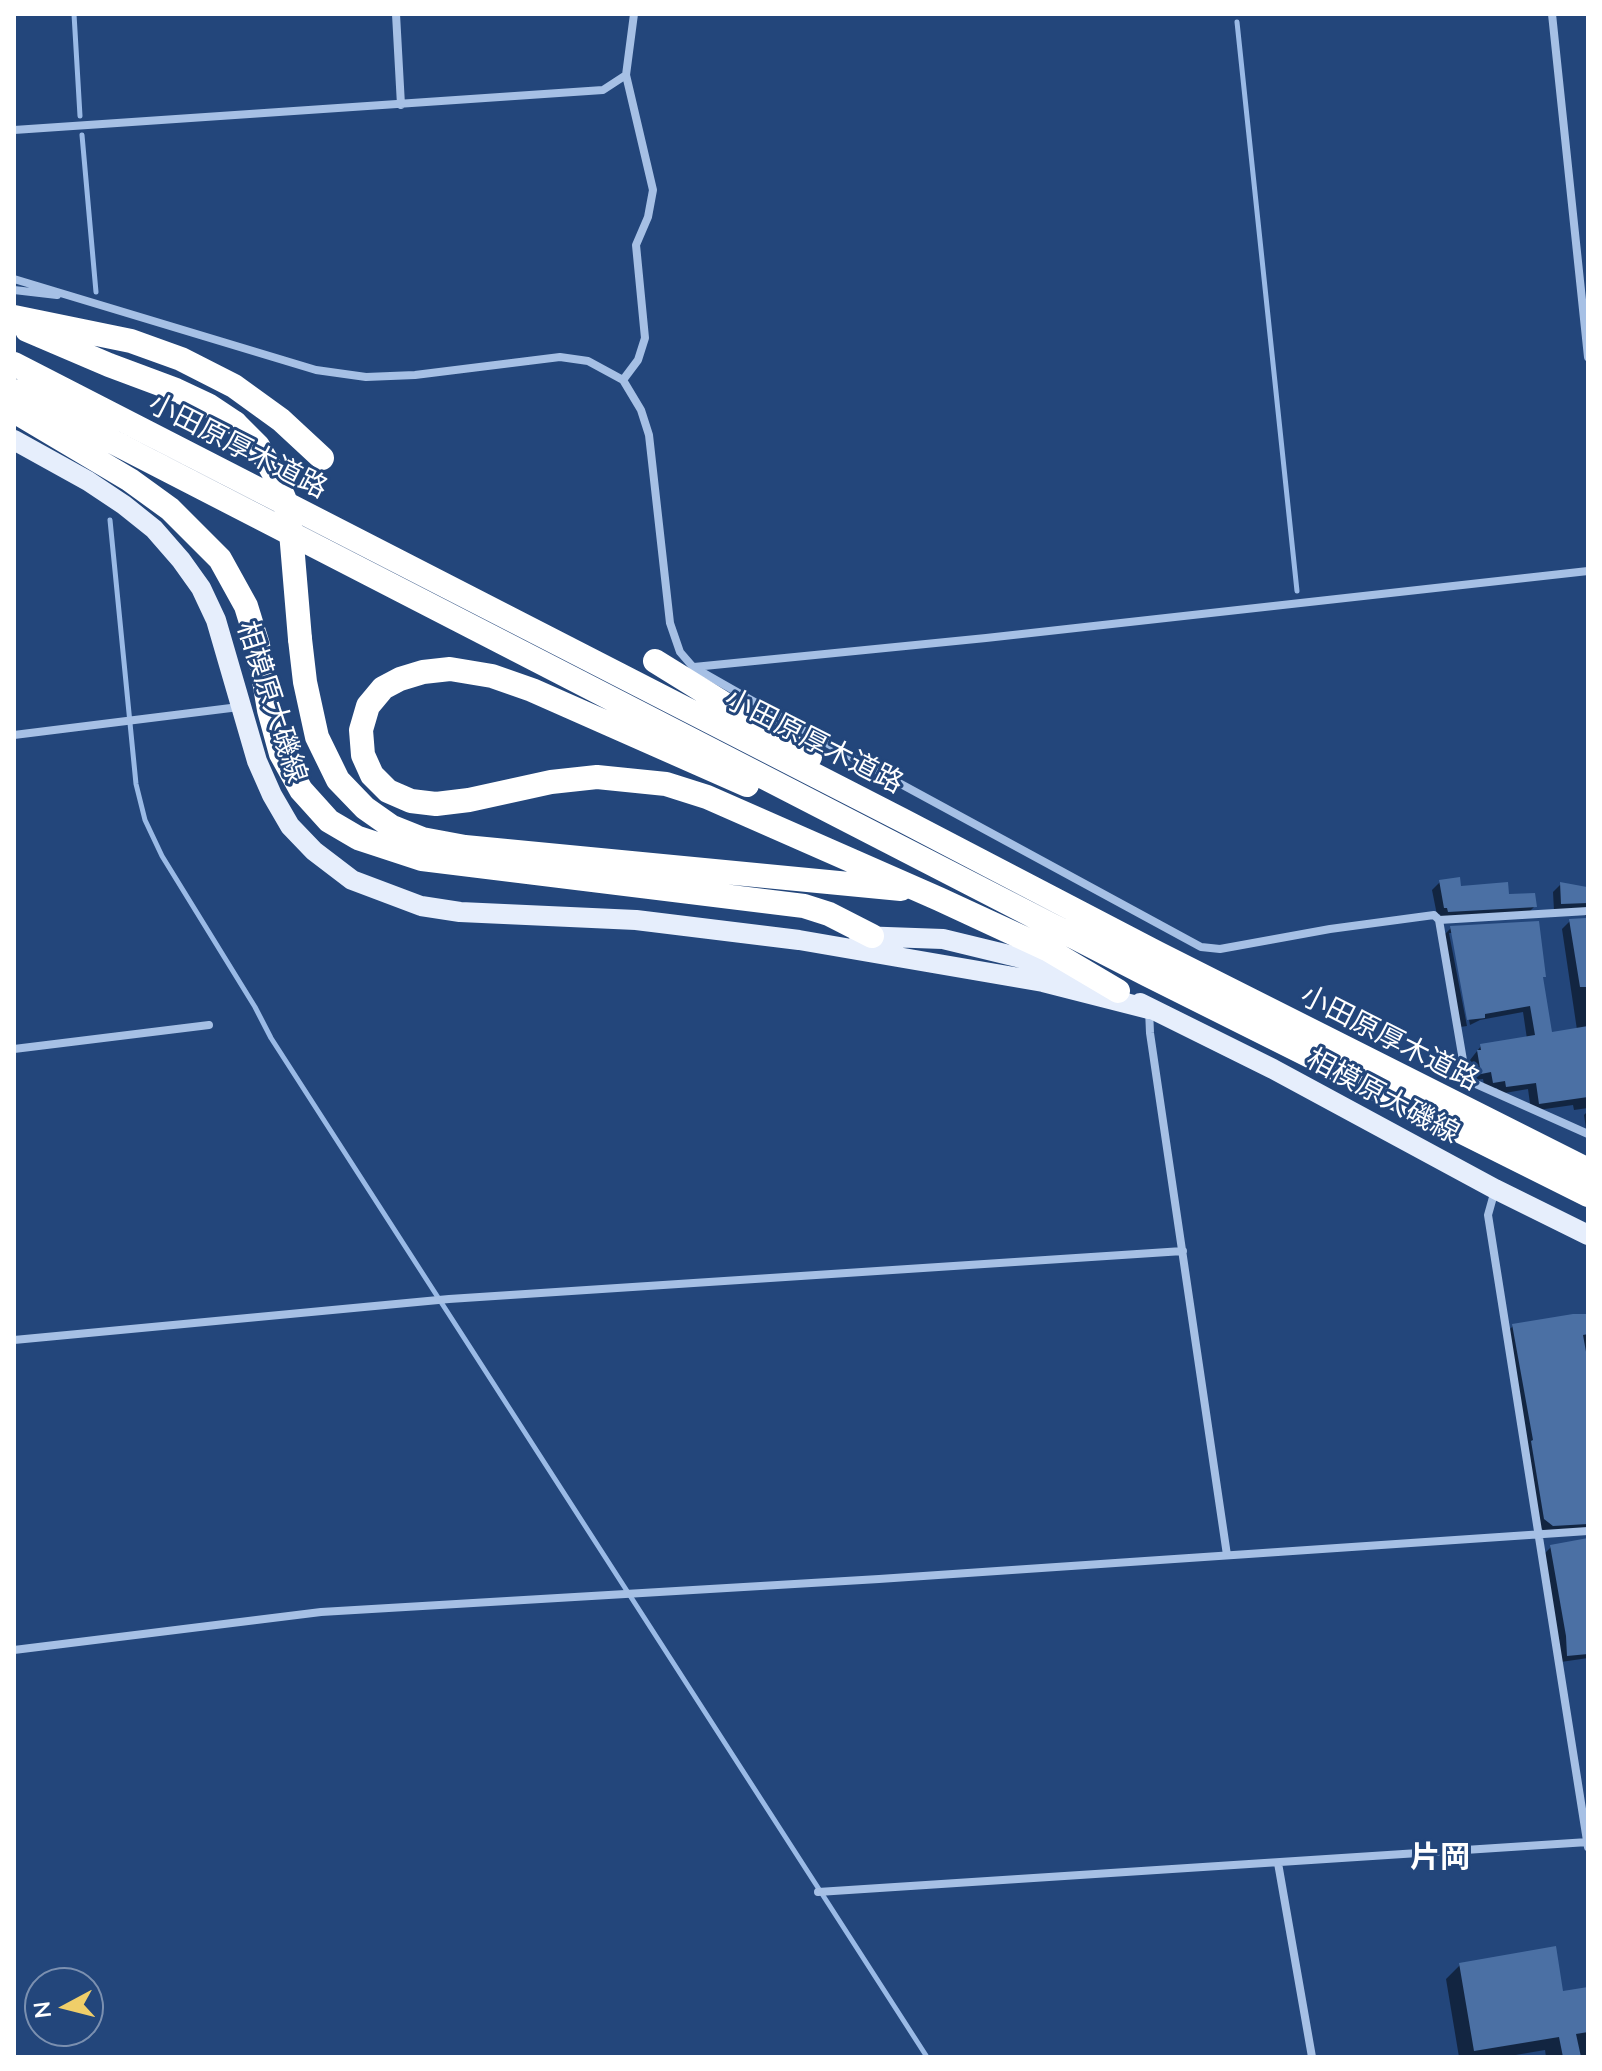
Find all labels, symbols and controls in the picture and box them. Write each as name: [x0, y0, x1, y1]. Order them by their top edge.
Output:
street label: 小田原厚木道路: [143, 387, 333, 505]
street label: 相模原大磯線: [230, 617, 314, 787]
street label: 小田原厚木道路: [719, 682, 909, 800]
street label: 小田原厚木道路: [1295, 979, 1485, 1097]
street label: 相模原大磯線: [1301, 1042, 1465, 1150]
district label: 片岡: [1410, 1839, 1470, 1875]
north arrow: [24, 1967, 104, 2047]
text: N: [27, 2000, 56, 2020]

